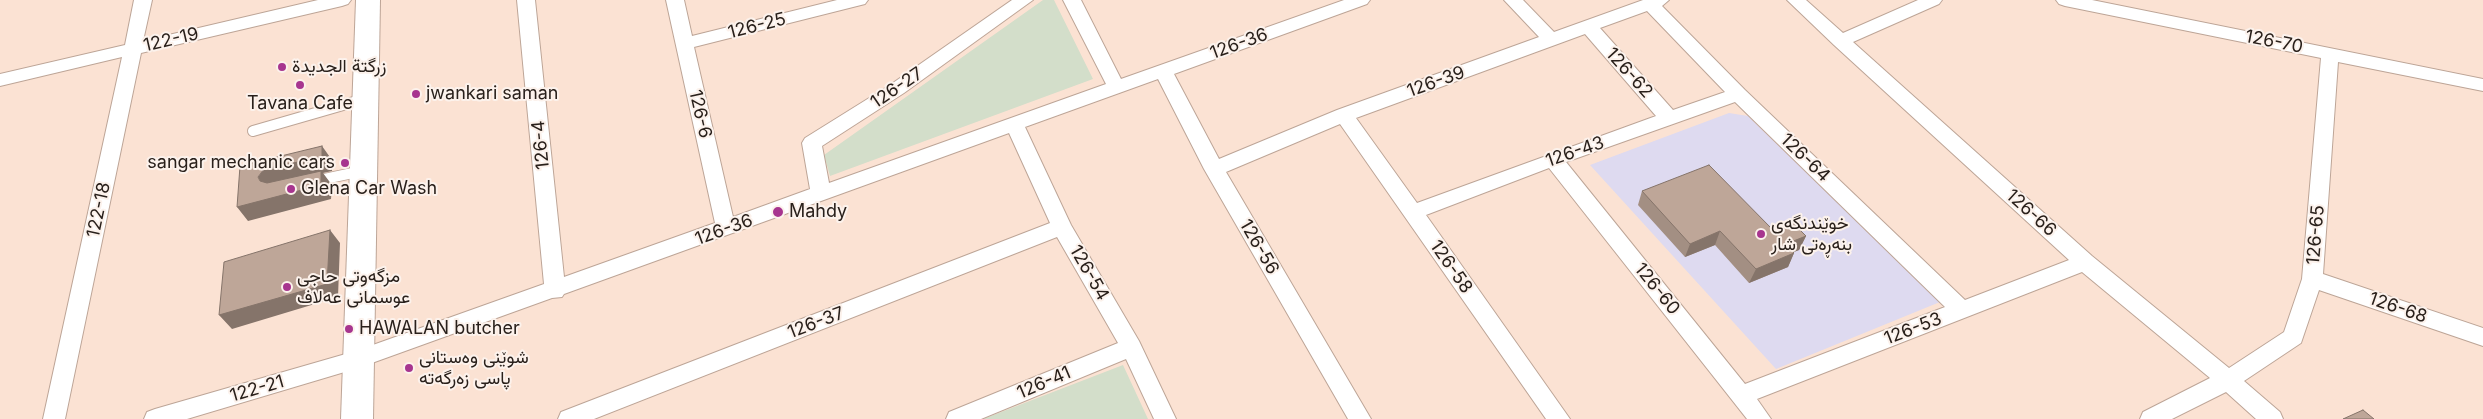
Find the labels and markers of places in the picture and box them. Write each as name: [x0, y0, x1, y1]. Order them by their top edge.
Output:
place label: زرگتة الجديدة: [292, 56, 386, 78]
marker: زرگتة الجديدة: [276, 61, 288, 73]
marker: Tavana Cafe: [294, 79, 306, 91]
place label: jwankari saman: [426, 83, 558, 105]
marker: jwankari saman: [410, 88, 422, 100]
place label: Tavana Cafe: [247, 93, 353, 115]
place label: sangar mechanic cars: [147, 152, 335, 174]
marker: sangar mechanic cars: [339, 157, 351, 169]
place label: Glena Car Wash: [301, 178, 437, 200]
marker: Glena Car Wash: [285, 183, 297, 195]
place label: Mahdy: [789, 201, 847, 223]
marker: Mahdy: [771, 205, 785, 219]
place label: خوێندنگەی بنەڕەتی شار: [1771, 213, 1852, 255]
marker: خوێندنگەی بنەڕەتی شار: [1755, 228, 1767, 240]
place label: مزگەوتی حاجی عوسمانی عەلاف: [297, 266, 410, 308]
marker: مزگەوتی حاجی عوسمانی عەلاف: [281, 281, 293, 293]
place label: HAWALAN butcher: [359, 318, 520, 340]
marker: HAWALAN butcher: [343, 323, 355, 335]
place label: شوێنی وەستانی پاسی زەرگەتە: [419, 347, 529, 389]
marker: شوێنی وەستانی پاسی زەرگەتە: [403, 362, 415, 374]

